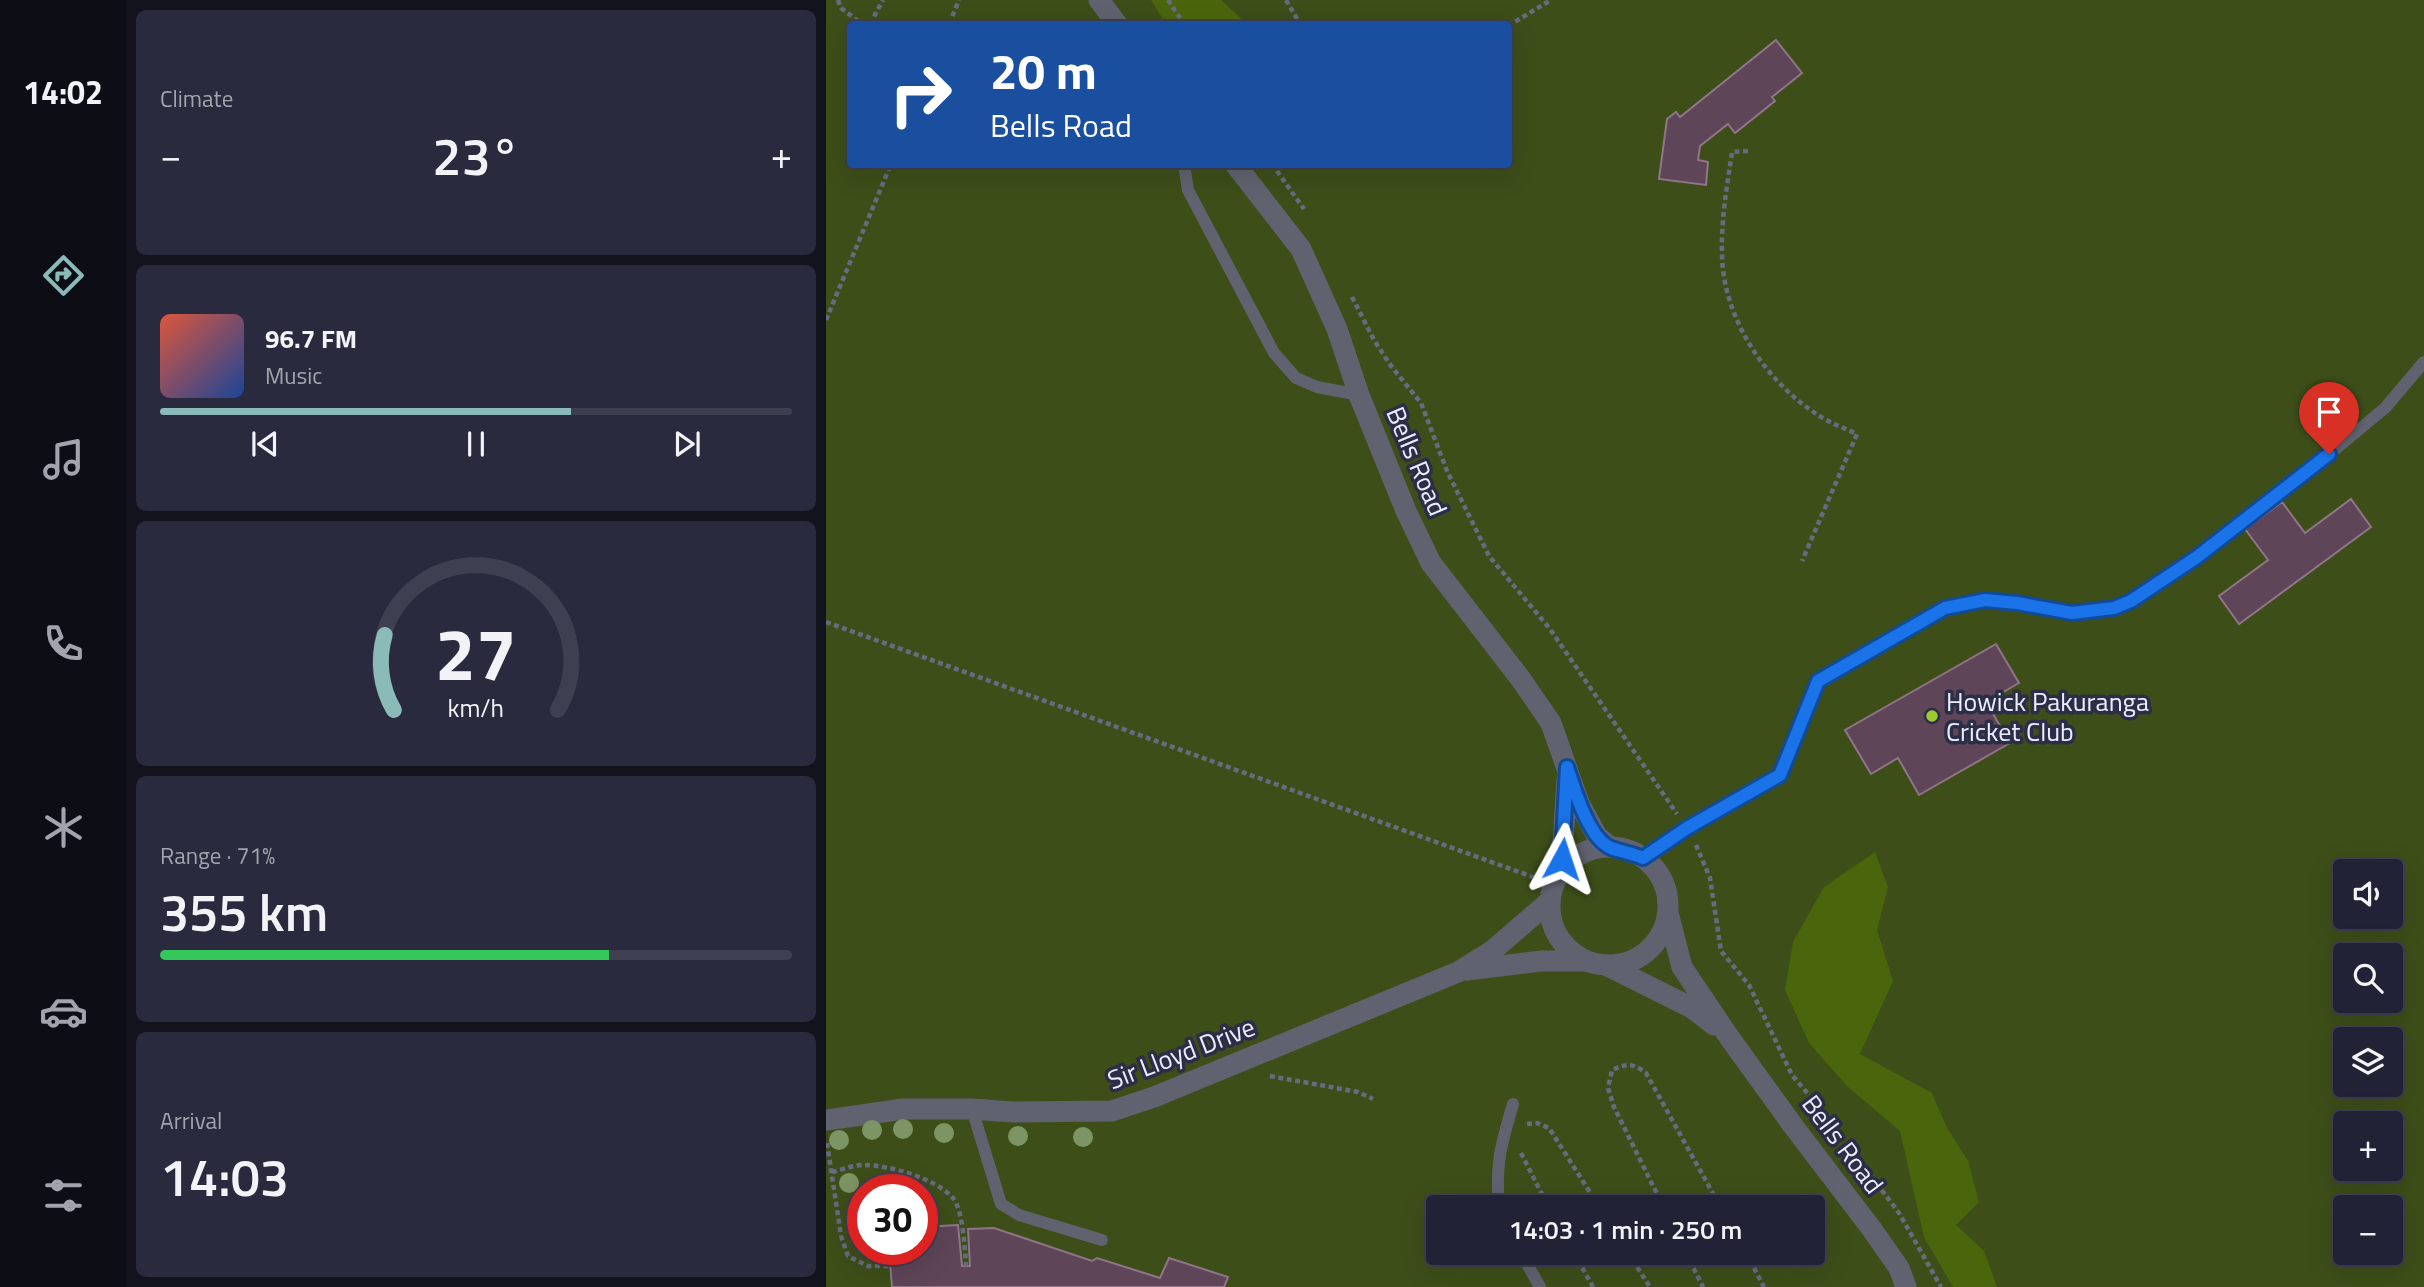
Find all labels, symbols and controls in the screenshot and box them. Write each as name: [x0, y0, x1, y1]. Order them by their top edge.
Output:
text: 20 m: [990, 33, 1097, 108]
icon: right: [875, 49, 966, 140]
text: 14:02: [23, 68, 103, 116]
text: Climate: [160, 81, 233, 116]
text: Bells Road: [990, 101, 1132, 149]
text: 23°: [432, 116, 520, 195]
text: −: [160, 126, 181, 184]
text: +: [771, 126, 792, 184]
icon: directions: [39, 251, 88, 300]
text: 96.7 FM: [265, 319, 357, 358]
text: Music: [265, 358, 322, 393]
pin: [2299, 382, 2359, 454]
icon: arrive: [2310, 393, 2348, 431]
street label: Bells Road: [1377, 400, 1457, 522]
icon: previous: [246, 425, 284, 463]
icon: pause: [457, 425, 495, 463]
icon: next: [668, 425, 706, 463]
icon: music: [39, 435, 88, 484]
text: 27: [435, 598, 517, 708]
icon: phone: [39, 619, 88, 668]
place label: Howick Pakuranga Cricket Club: [1946, 682, 2149, 751]
text: km/h: [448, 688, 504, 726]
marker: Howick Pakuranga Cricket Club: [1924, 708, 1940, 724]
icon: climate: [39, 803, 88, 852]
position arrow: [1525, 822, 1599, 896]
text: Range · 71%: [160, 838, 275, 873]
map controls: [2333, 859, 2403, 1265]
button: sound: [2333, 859, 2403, 929]
text: 355 km: [160, 872, 328, 951]
button: search: [2333, 943, 2403, 1013]
icon: car: [39, 987, 88, 1036]
street label: Sir Lloyd Drive: [1102, 1007, 1260, 1099]
button: layers: [2333, 1027, 2403, 1097]
street label: Bells Road: [1793, 1086, 1893, 1202]
text: Arrival: [160, 1103, 222, 1138]
button: +: [2333, 1111, 2403, 1181]
text: 14:03: [160, 1137, 289, 1216]
icon: filters: [39, 1171, 88, 1220]
speed limit sign: 30: [847, 1174, 938, 1265]
button: −: [2333, 1195, 2403, 1265]
text: 14:03 · 1 min · 250 m: [1509, 1210, 1742, 1249]

